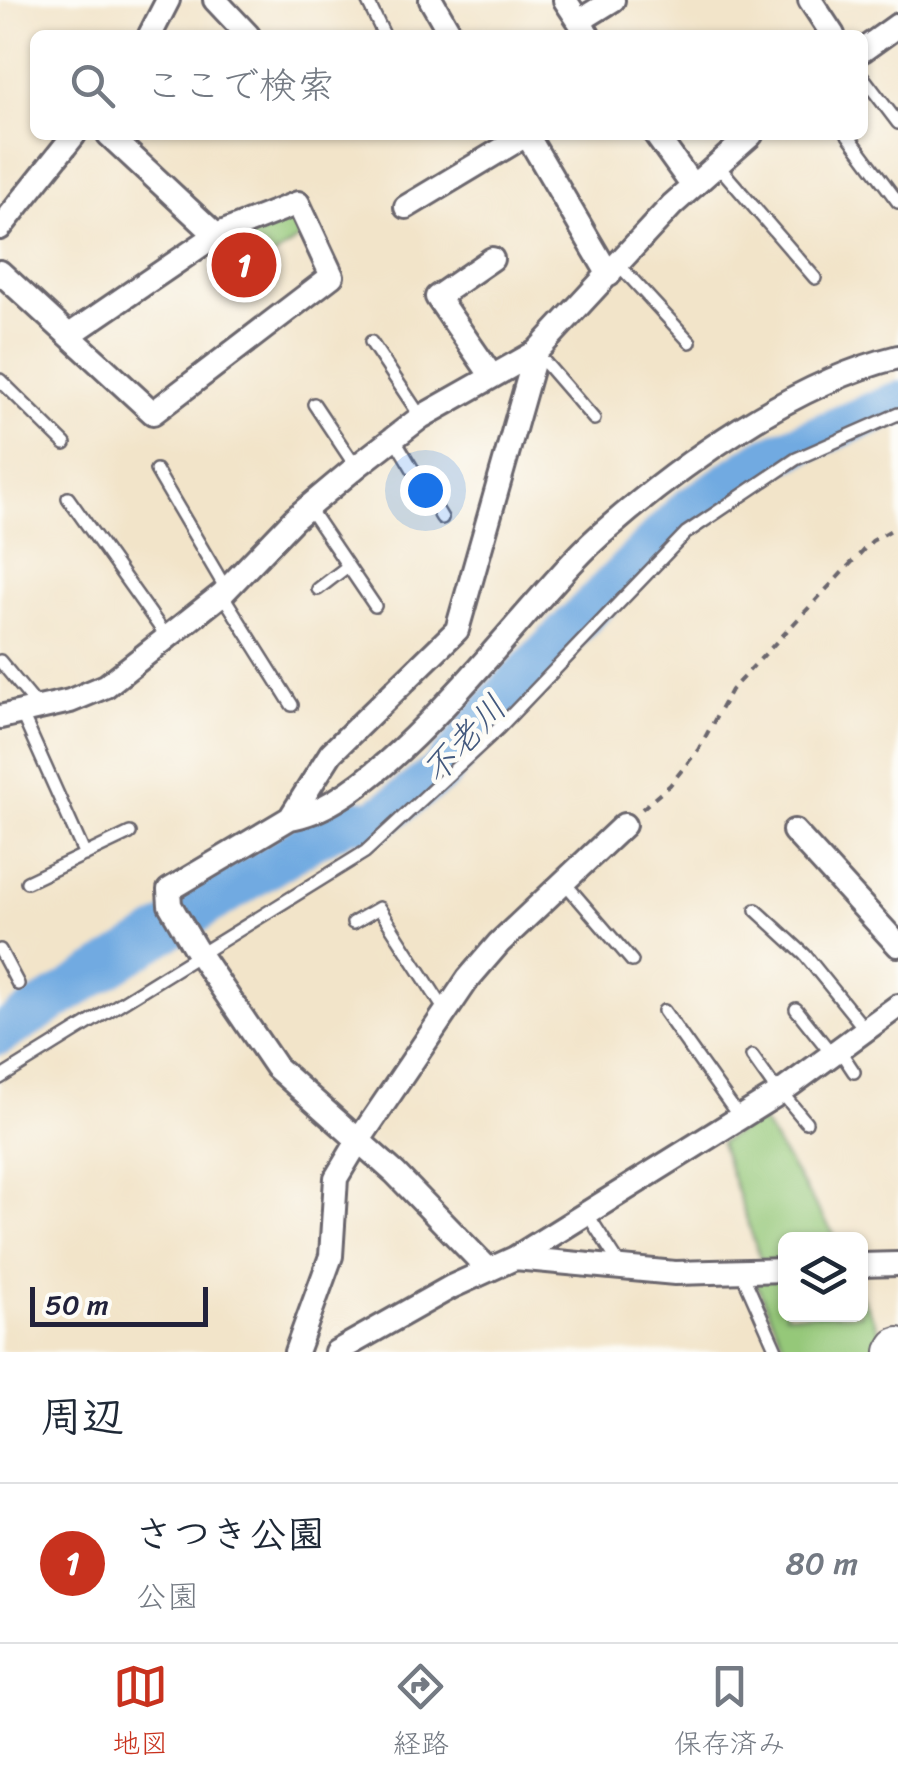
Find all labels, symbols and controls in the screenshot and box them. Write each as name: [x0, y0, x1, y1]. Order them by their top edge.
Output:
search box: [30, 30, 868, 140]
text: ここで検索: [145, 52, 335, 119]
icon: search: [65, 58, 120, 113]
pin: 1: [212, 228, 276, 302]
your location: [400, 465, 451, 516]
water label: 不老川: [406, 679, 522, 799]
map controls: [778, 1232, 868, 1322]
button: layers: [778, 1232, 868, 1322]
text: 50 m: [45, 1280, 109, 1329]
scale bar: [30, 1282, 208, 1326]
text: 周辺: [40, 1380, 124, 1454]
text: さつき公園: [135, 1501, 325, 1568]
text: 1: [66, 1535, 79, 1592]
text: 80 m: [786, 1535, 858, 1592]
text: 公園: [135, 1568, 199, 1625]
tab: 地図: [112, 1659, 168, 1768]
tab: 経路: [393, 1659, 449, 1768]
tab: 保存済み: [674, 1659, 786, 1768]

